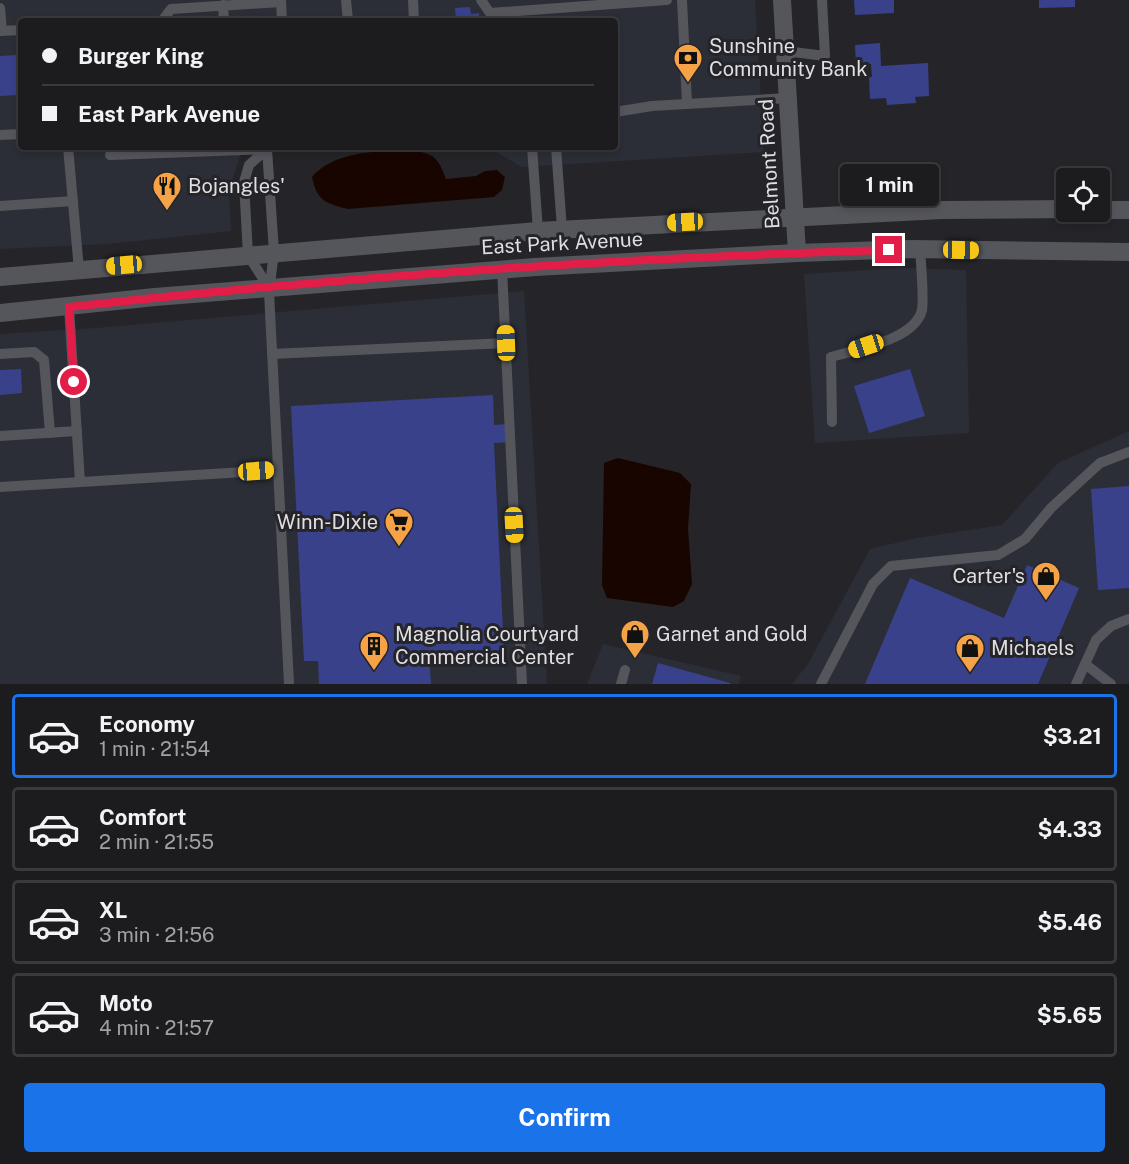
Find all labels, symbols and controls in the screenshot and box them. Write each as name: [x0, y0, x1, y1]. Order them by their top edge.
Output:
place label: Sunshine Community Bank: [709, 34, 867, 81]
bank icon: Sunshine Community Bank: [672, 42, 704, 84]
text: Burger King: [78, 43, 204, 69]
street label: Belmont Road: [754, 98, 784, 230]
text: East Park Avenue: [78, 101, 260, 127]
callout: 1 min: [840, 163, 938, 205]
map controls: [1056, 168, 1110, 222]
button: locate: [1056, 168, 1110, 222]
restaurant icon: Bojangles': [151, 170, 183, 212]
text: 1 min: [865, 173, 914, 197]
place label: Bojangles': [188, 174, 285, 198]
car: [667, 212, 703, 232]
street label: East Park Avenue: [480, 227, 644, 259]
route end: [875, 236, 902, 263]
car: [943, 241, 979, 259]
car: [105, 254, 143, 276]
car: [496, 325, 516, 361]
car: [846, 332, 886, 360]
route start: [60, 368, 87, 395]
car: [237, 461, 275, 481]
supermarket icon: Winn-Dixie: [383, 506, 415, 548]
car: [504, 507, 524, 543]
place label: Winn-Dixie: [277, 510, 378, 534]
shop icon: Carter's: [1030, 560, 1062, 602]
place label: Carter's: [952, 564, 1025, 588]
shop icon: Garnet and Gold: [619, 618, 651, 660]
place label: Magnolia Courtyard Commercial Center: [395, 622, 579, 669]
place label: Garnet and Gold: [656, 622, 807, 646]
building icon: Magnolia Courtyard Commercial Center: [358, 630, 390, 672]
shop icon: Michaels: [954, 632, 986, 674]
place label: Michaels: [991, 636, 1074, 660]
icon: car: [27, 709, 81, 763]
text: Economy: [99, 711, 195, 737]
text: $3.21: [1043, 723, 1102, 749]
text: 1 min · 21:54: [99, 737, 210, 761]
icon: car: [27, 802, 81, 856]
text: Comfort: [99, 804, 186, 830]
text: $4.33: [1037, 816, 1102, 842]
text: 2 min · 21:55: [99, 830, 214, 854]
icon: car: [27, 895, 81, 949]
text: XL: [99, 897, 127, 923]
text: $5.46: [1037, 909, 1102, 935]
text: 3 min · 21:56: [99, 923, 214, 947]
icon: car: [27, 988, 81, 1042]
text: Moto: [99, 990, 153, 1016]
text: $5.65: [1037, 1002, 1102, 1028]
text: 4 min · 21:57: [99, 1016, 214, 1040]
button: Confirm: [24, 1083, 1105, 1152]

